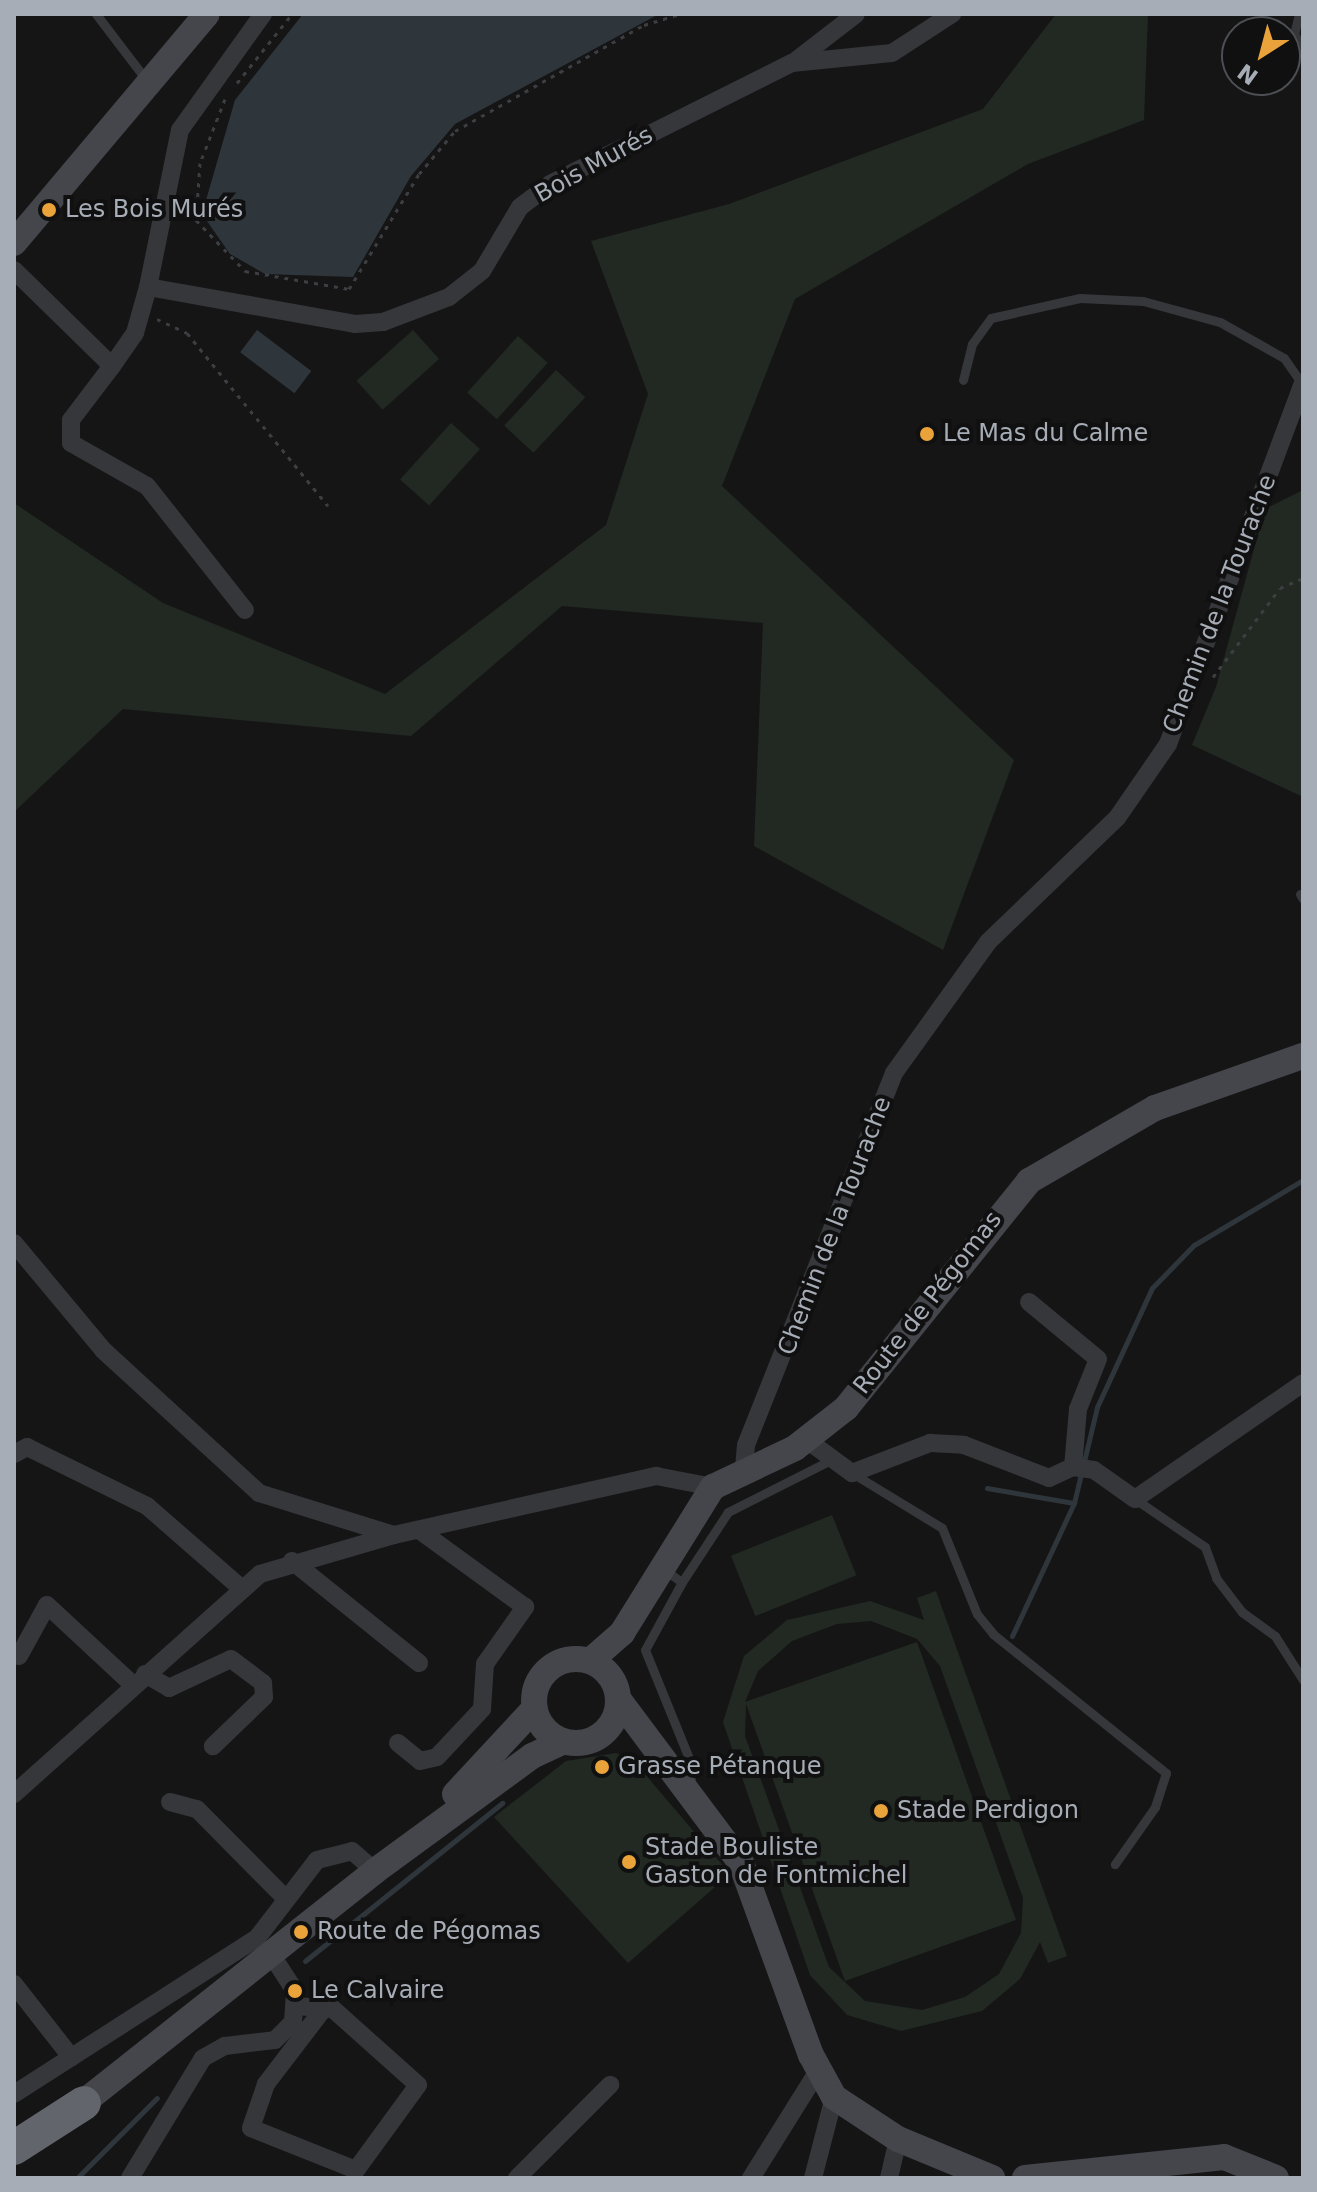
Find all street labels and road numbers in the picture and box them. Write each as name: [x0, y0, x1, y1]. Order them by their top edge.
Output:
street label: Bois Murés: [530, 121, 658, 209]
street label: Chemin de la Tourache: [1157, 471, 1283, 737]
street label: Chemin de la Tourache: [772, 1093, 898, 1359]
street label: Route de Pégomas: [848, 1206, 1008, 1400]

